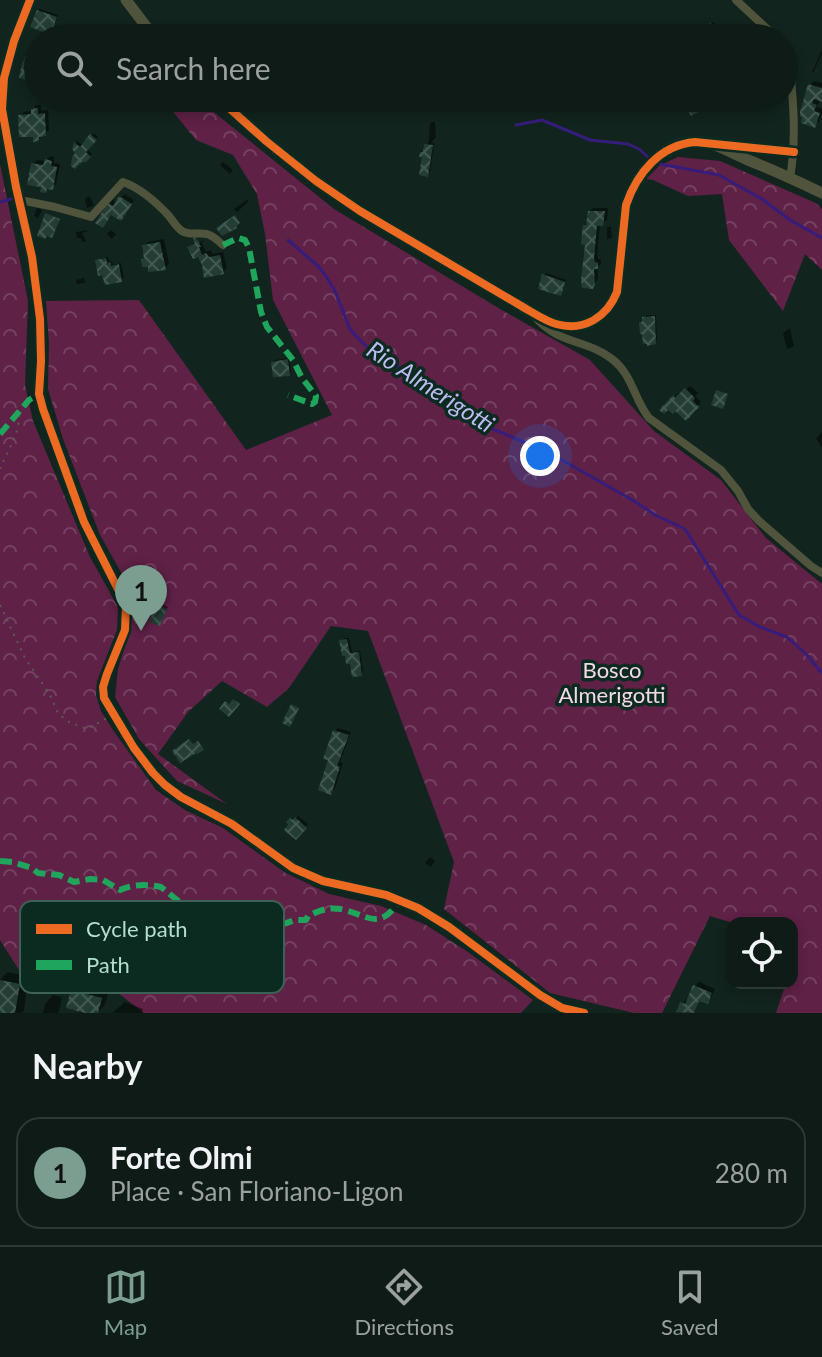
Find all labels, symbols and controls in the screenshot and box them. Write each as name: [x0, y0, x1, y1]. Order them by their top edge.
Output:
search box: [24, 24, 798, 112]
icon: search: [52, 46, 96, 90]
text: Search here: [116, 50, 271, 86]
water label: Rio Almerigotti: [362, 334, 500, 438]
your location: [520, 436, 560, 476]
pin: 1: [115, 565, 167, 631]
park label: Bosco Almerigotti: [558, 656, 666, 708]
legend: [20, 901, 284, 993]
text: Cycle path: [86, 915, 188, 942]
map controls: [726, 917, 798, 989]
button: locate: [726, 917, 798, 989]
text: Path: [86, 951, 130, 978]
text: Nearby: [32, 1045, 143, 1086]
text: Forte Olmi: [110, 1139, 253, 1175]
text: 1: [52, 1157, 68, 1189]
text: 280 m: [715, 1157, 788, 1189]
text: Place · San Floriano-Ligon: [110, 1175, 404, 1207]
tab: Map: [104, 1265, 148, 1340]
tab: Directions: [355, 1265, 454, 1340]
tab: Saved: [661, 1265, 718, 1340]

